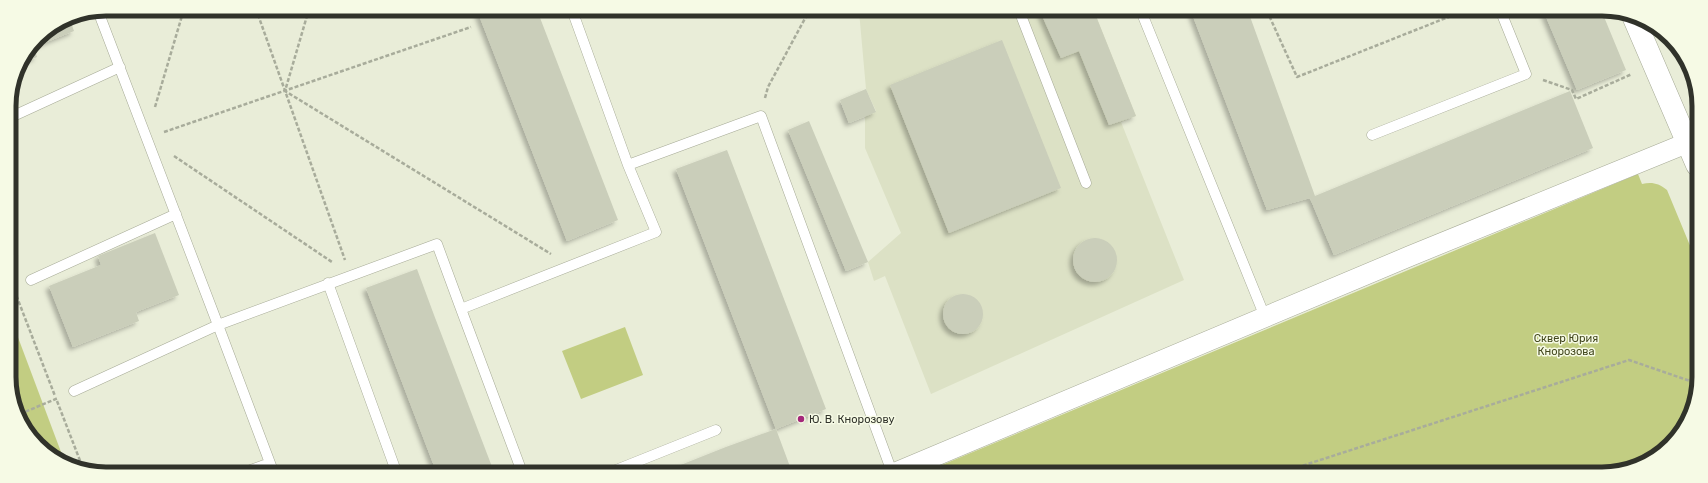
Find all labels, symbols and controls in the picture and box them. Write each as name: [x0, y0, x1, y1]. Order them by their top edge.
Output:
park label: Сквер Юрия Кнорозова: [1534, 332, 1598, 358]
place label: Ю. В. Кнорозову: [809, 413, 895, 426]
marker: Ю. В. Кнорозову: [796, 414, 806, 424]

